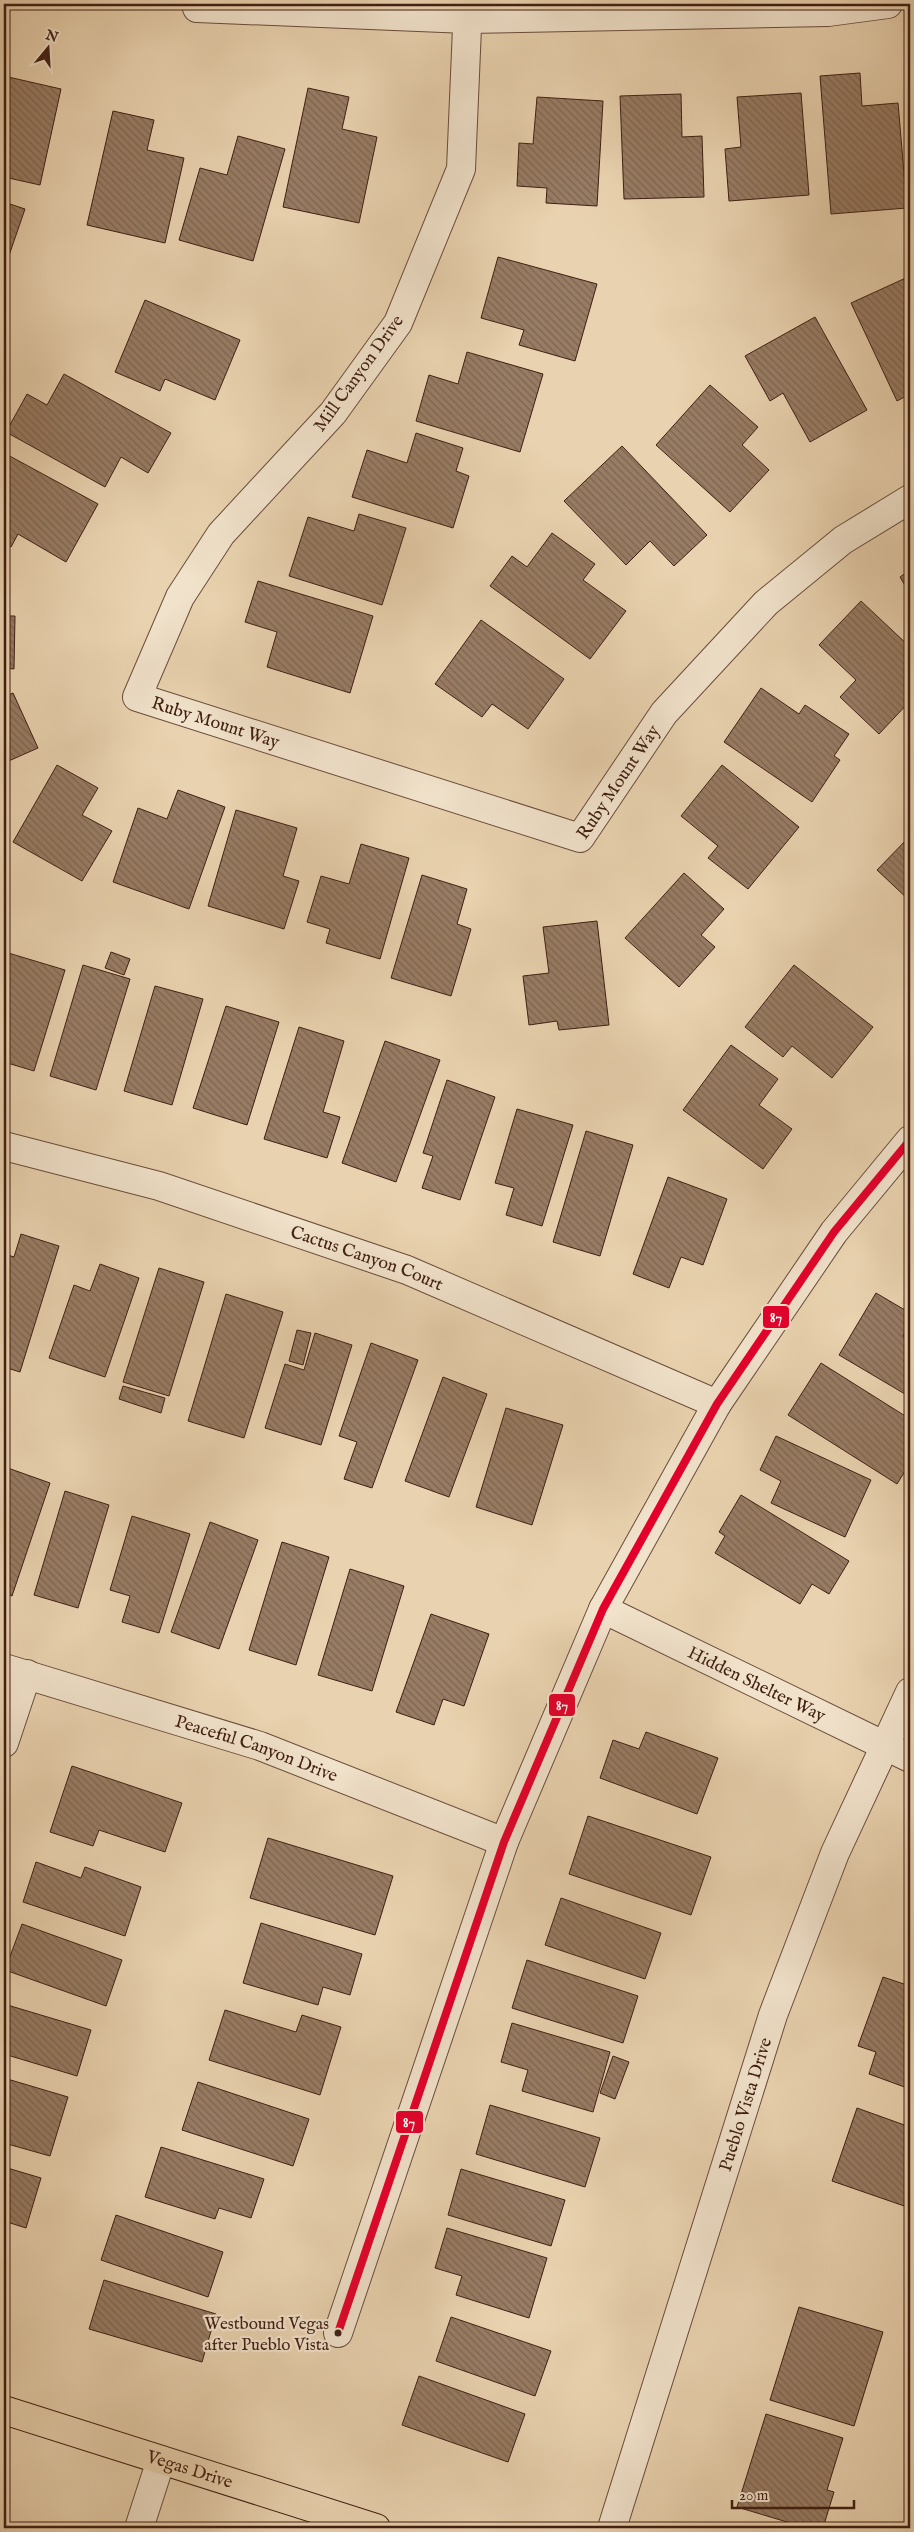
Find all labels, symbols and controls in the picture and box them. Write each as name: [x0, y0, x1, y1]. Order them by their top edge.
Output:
north arrow: [22, 22, 72, 72]
text: N: [42, 26, 60, 47]
street label: Mill Canyon Drive: [309, 311, 409, 437]
street label: Ruby Mount Way: [148, 692, 282, 755]
street label: Ruby Mount Way: [572, 721, 666, 844]
street label: Cactus Canyon Court: [287, 1221, 446, 1297]
line badge: 87: [762, 1305, 790, 1329]
text: 87: [770, 1309, 782, 1327]
street label: Hidden Shelter Way: [683, 1642, 829, 1728]
line badge: 87: [548, 1693, 576, 1717]
text: 87: [556, 1697, 568, 1715]
street label: Peaceful Canyon Drive: [172, 1711, 341, 1788]
street label: Pueblo Vista Drive: [715, 2035, 778, 2175]
line badge: 87: [395, 2110, 424, 2134]
text: 87: [403, 2114, 415, 2132]
place label: Westbound Vegas after Pueblo Vista: [204, 2314, 330, 2356]
marker: Westbound Vegas after Pueblo Vista: [333, 2328, 343, 2338]
street label: Vegas Drive: [143, 2446, 235, 2495]
scale bar: [732, 2477, 854, 2509]
text: 20 m: [739, 2486, 769, 2505]

